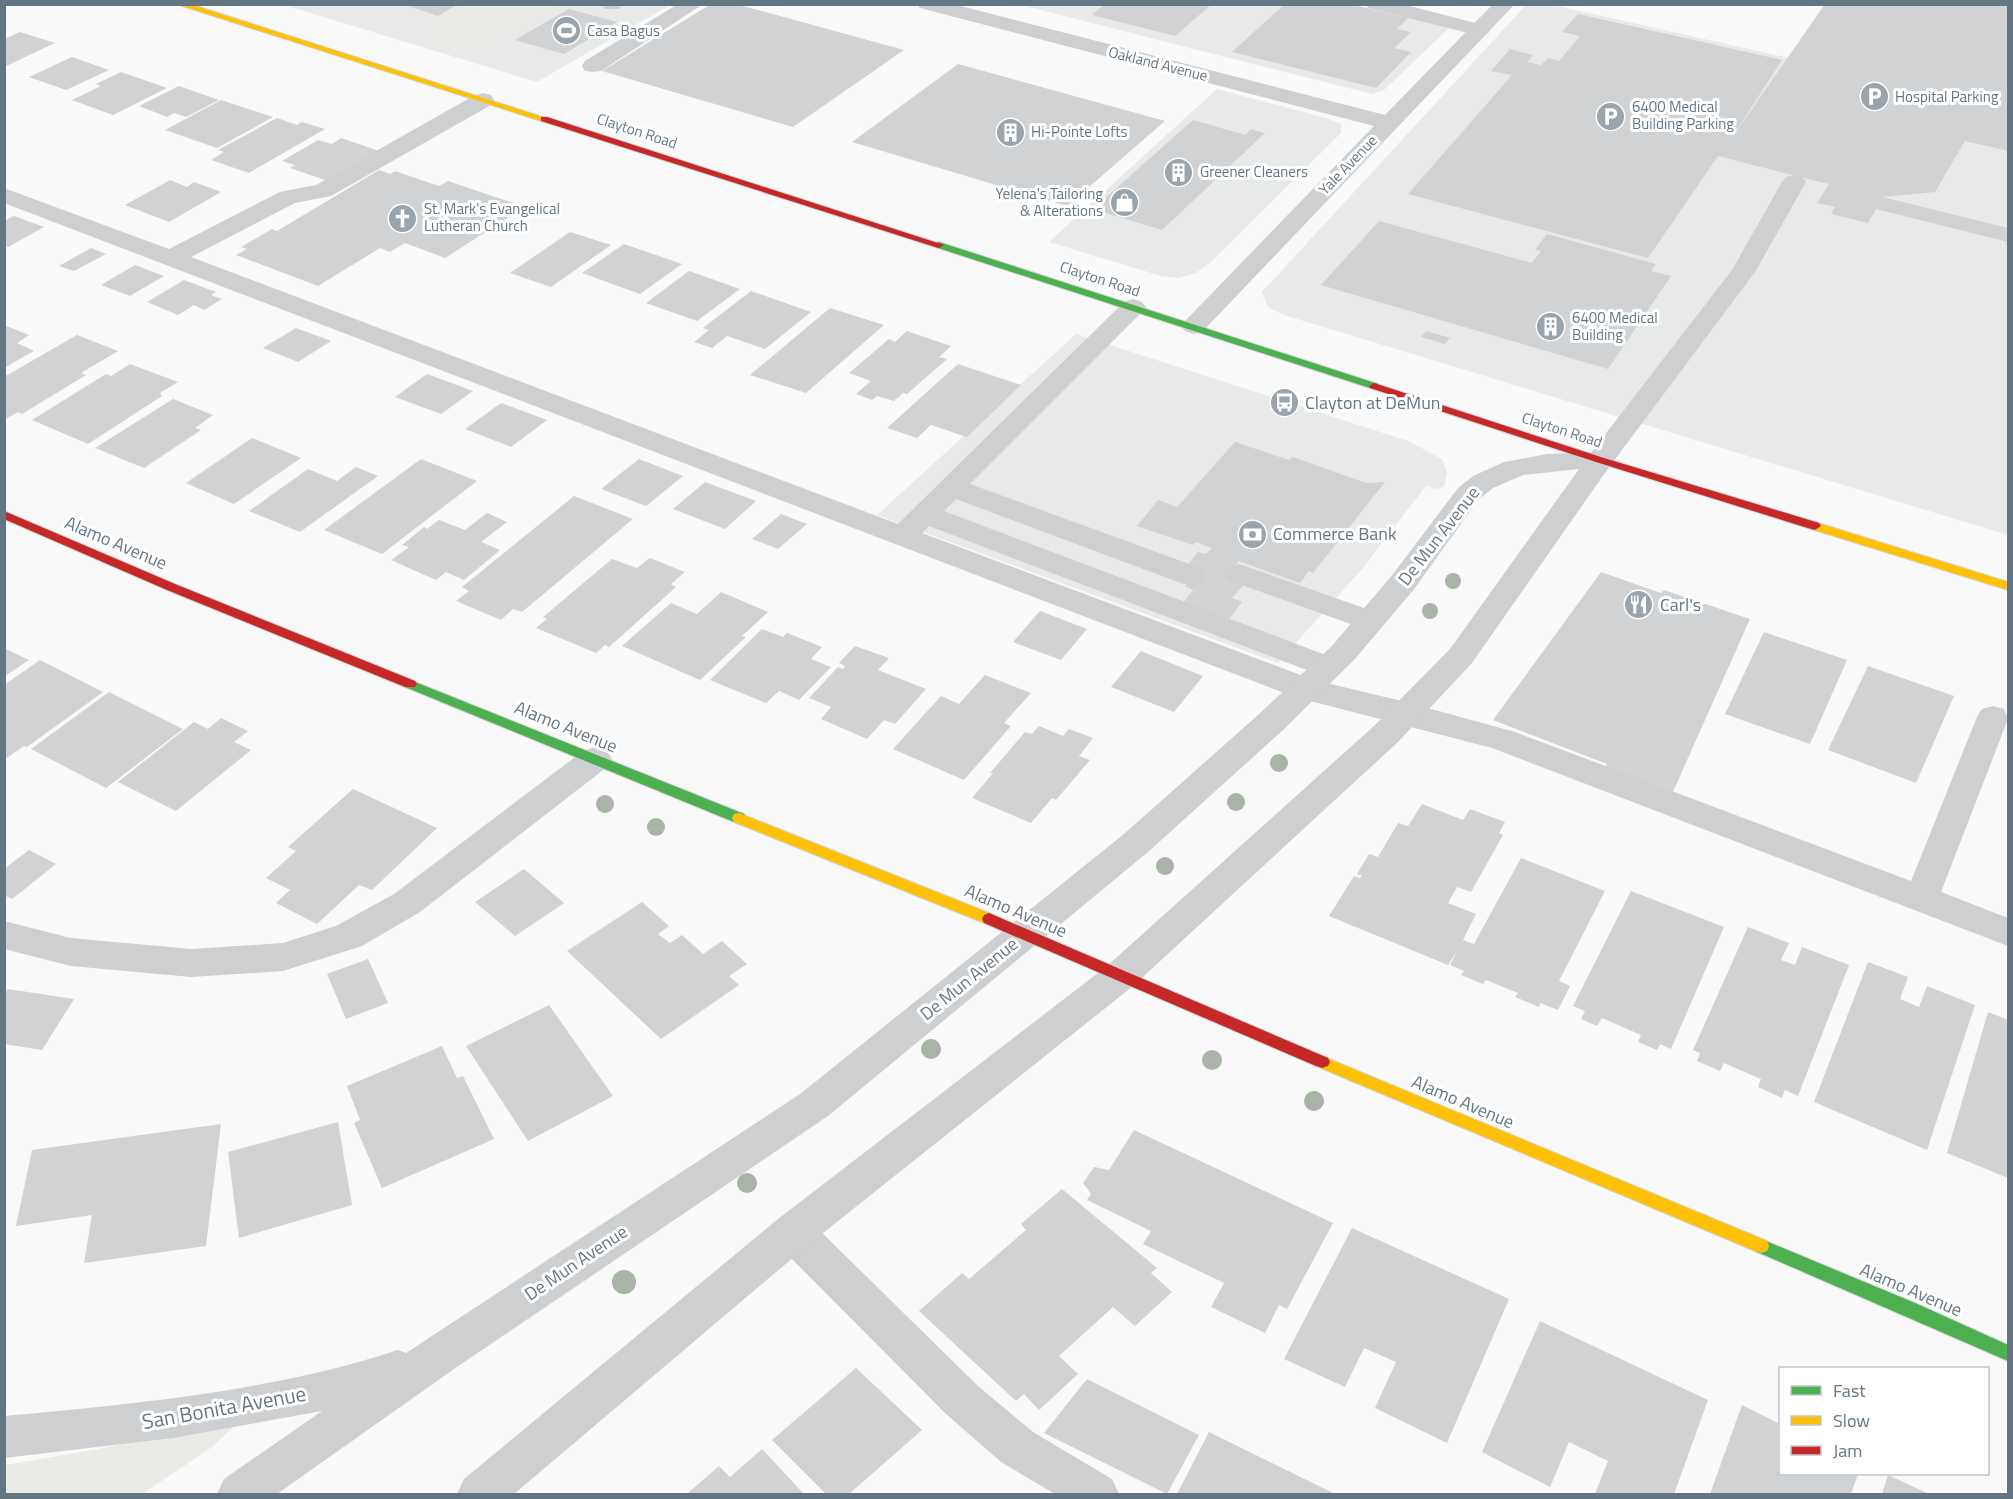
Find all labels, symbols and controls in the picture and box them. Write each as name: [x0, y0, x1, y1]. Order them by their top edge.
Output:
sports icon: Casa Bagus: [550, 15, 582, 47]
place label: Casa Bagus: [587, 19, 660, 42]
street label: Oakland Avenue: [1106, 40, 1210, 87]
parking icon: Hospital Parking: [1858, 81, 1890, 113]
place label: Hospital Parking: [1895, 85, 1999, 108]
place label: 6400 Medical Building Parking: [1632, 95, 1734, 135]
parking icon: 6400 Medical Building Parking: [1595, 100, 1627, 132]
street label: Clayton Road: [594, 107, 680, 154]
building icon: Hi-Pointe Lofts: [994, 116, 1026, 148]
place label: Hi-Pointe Lofts: [1031, 120, 1127, 143]
street label: Yale Avenue: [1313, 129, 1382, 200]
building icon: Greener Cleaners: [1163, 156, 1195, 188]
place label: Greener Cleaners: [1200, 160, 1308, 183]
place label: Yelena's Tailoring & Alterations: [996, 182, 1103, 222]
shop icon: Yelena's Tailoring & Alterations: [1108, 187, 1140, 219]
place label: St. Mark's Evangelical Lutheran Church: [424, 197, 560, 237]
church icon: St. Mark's Evangelical Lutheran Church: [387, 202, 419, 234]
street label: Clayton Road: [1057, 255, 1143, 302]
place label: 6400 Medical Building: [1572, 306, 1658, 346]
building icon: 6400 Medical Building: [1535, 311, 1567, 343]
bus stop icon: Clayton at DeMun: [1268, 387, 1300, 419]
place label: Clayton at DeMun: [1305, 389, 1440, 416]
street label: Clayton Road: [1519, 406, 1605, 453]
street label: De Mun Avenue: [1391, 480, 1486, 591]
street label: Alamo Avenue: [61, 509, 172, 576]
bank icon: Commerce Bank: [1236, 518, 1268, 550]
place label: Commerce Bank: [1273, 520, 1397, 547]
restaurant icon: Carl's: [1623, 589, 1655, 621]
place label: Carl's: [1660, 591, 1701, 618]
street label: Alamo Avenue: [511, 694, 622, 759]
street label: Alamo Avenue: [961, 877, 1072, 944]
street label: De Mun Avenue: [914, 931, 1024, 1027]
street label: Alamo Avenue: [1408, 1068, 1519, 1135]
street label: De Mun Avenue: [519, 1218, 633, 1307]
street label: Alamo Avenue: [1856, 1256, 1967, 1323]
legend: [1779, 1367, 1989, 1475]
street label: San Bonita Avenue: [139, 1377, 308, 1437]
text: Fast: [1833, 1377, 1866, 1404]
text: Slow: [1833, 1407, 1870, 1434]
text: Jam: [1833, 1437, 1862, 1464]

